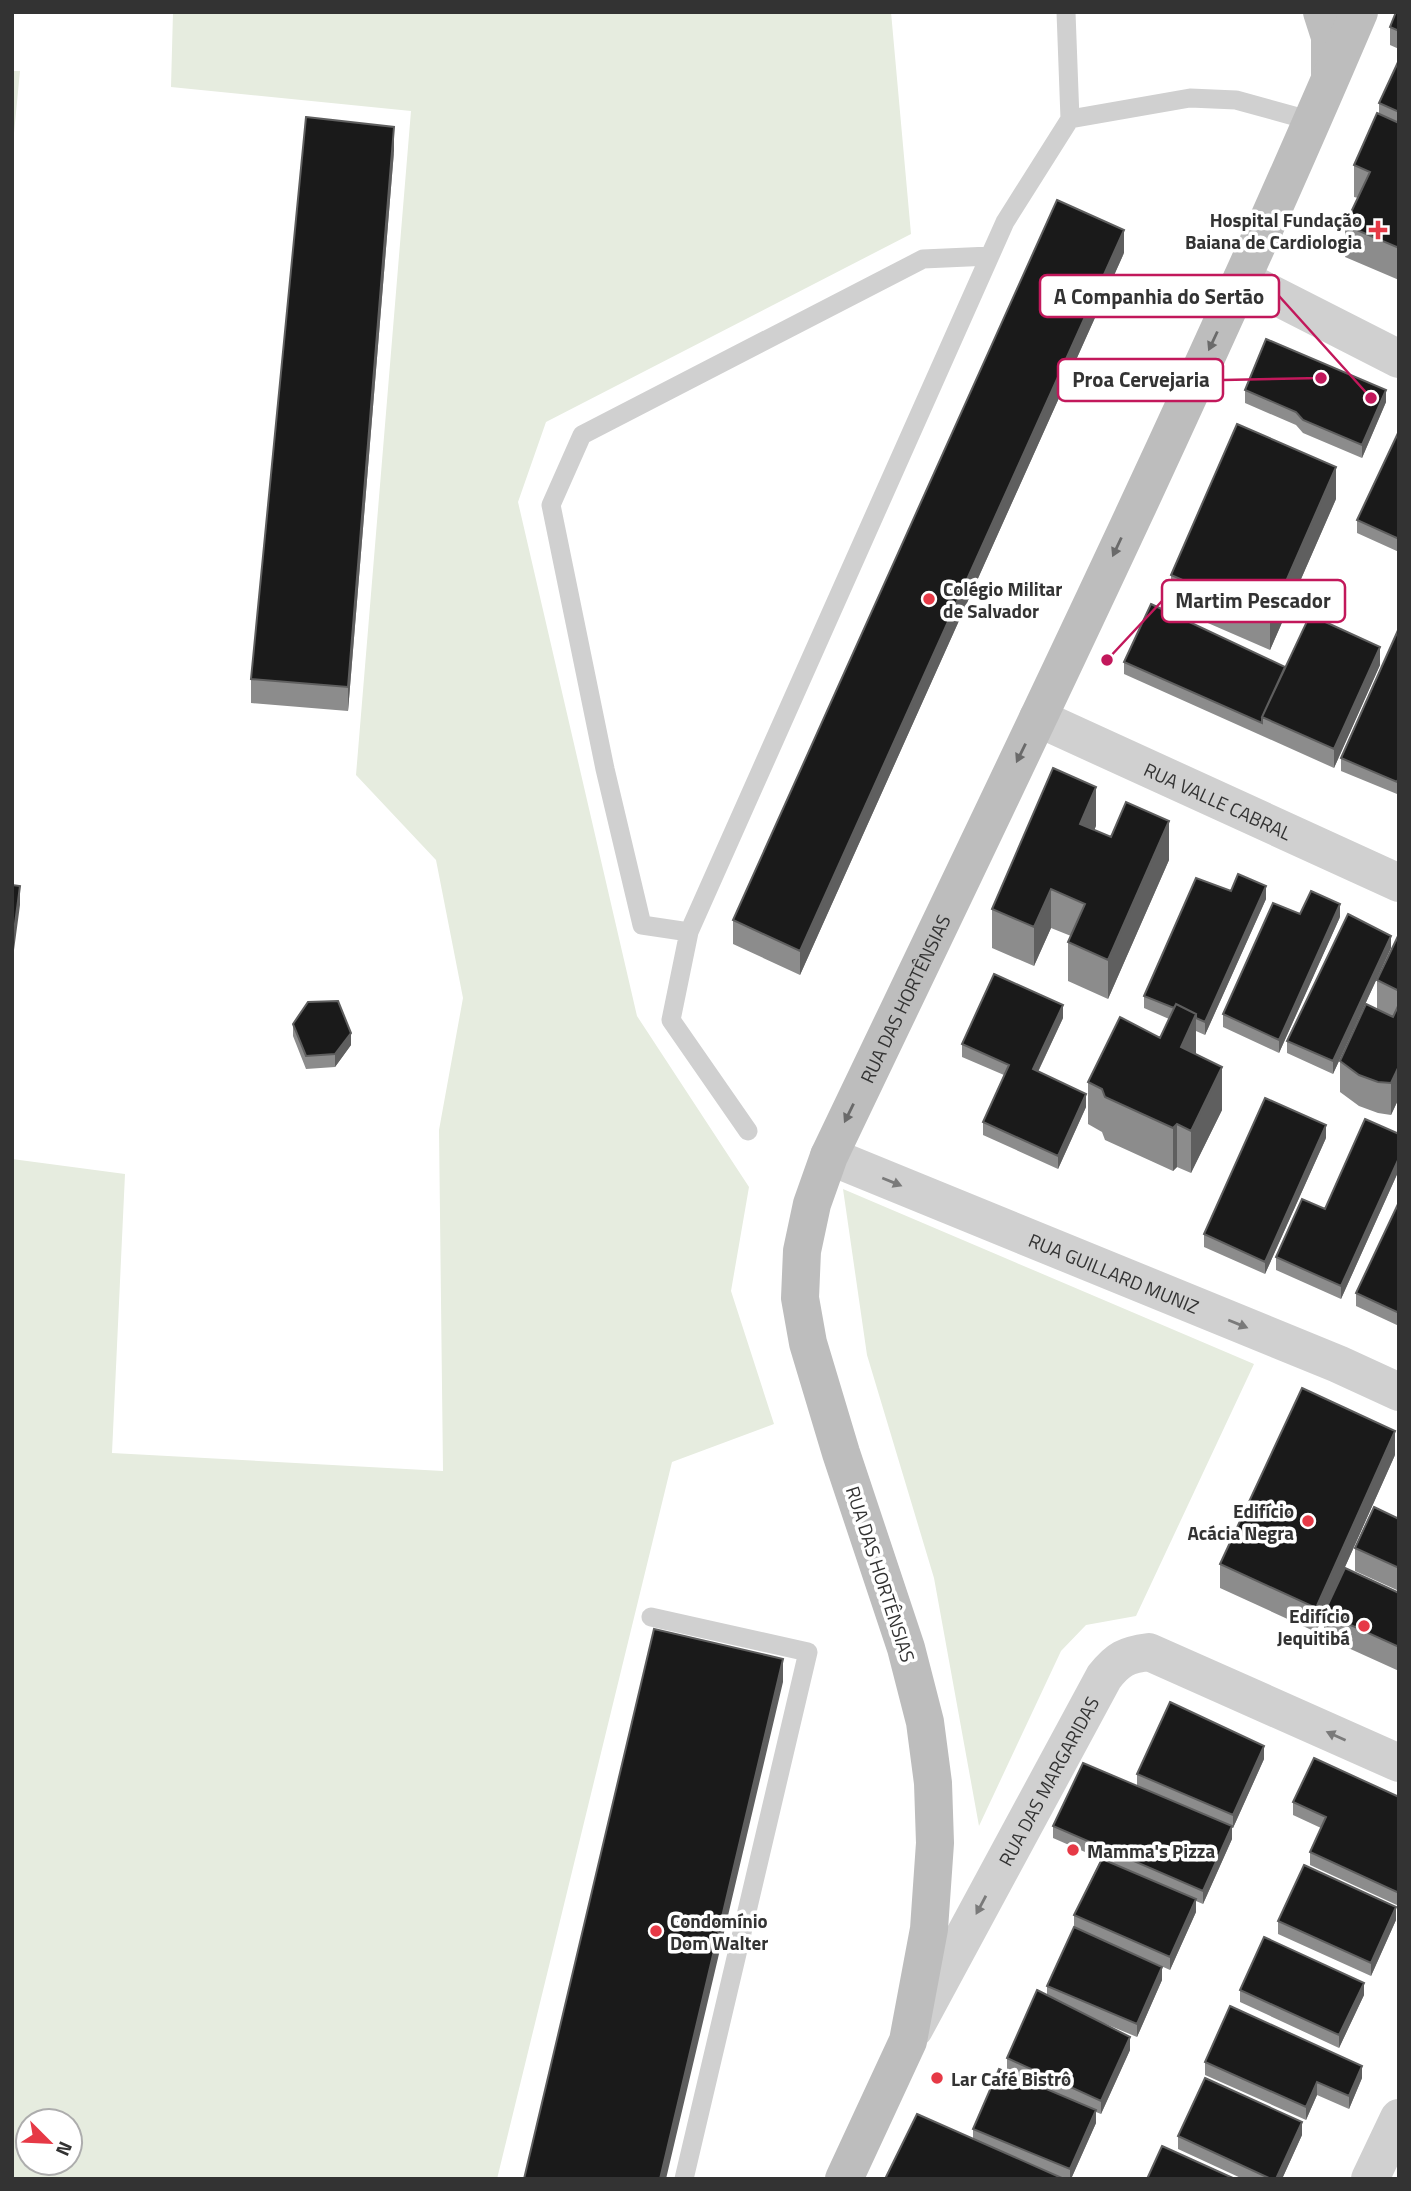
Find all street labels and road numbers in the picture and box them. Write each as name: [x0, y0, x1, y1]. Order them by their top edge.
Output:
street label: RUA VALLE CABRAL: [1140, 754, 1297, 847]
street label: RUA DAS HORTÊNSIAS: [852, 909, 957, 1088]
street label: RUA GUILLARD MUNIZ: [1025, 1225, 1204, 1320]
street label: RUA DAS HORTÊNSIAS: [839, 1482, 923, 1666]
street label: RUA DAS MARGARIDAS: [990, 1691, 1106, 1871]

